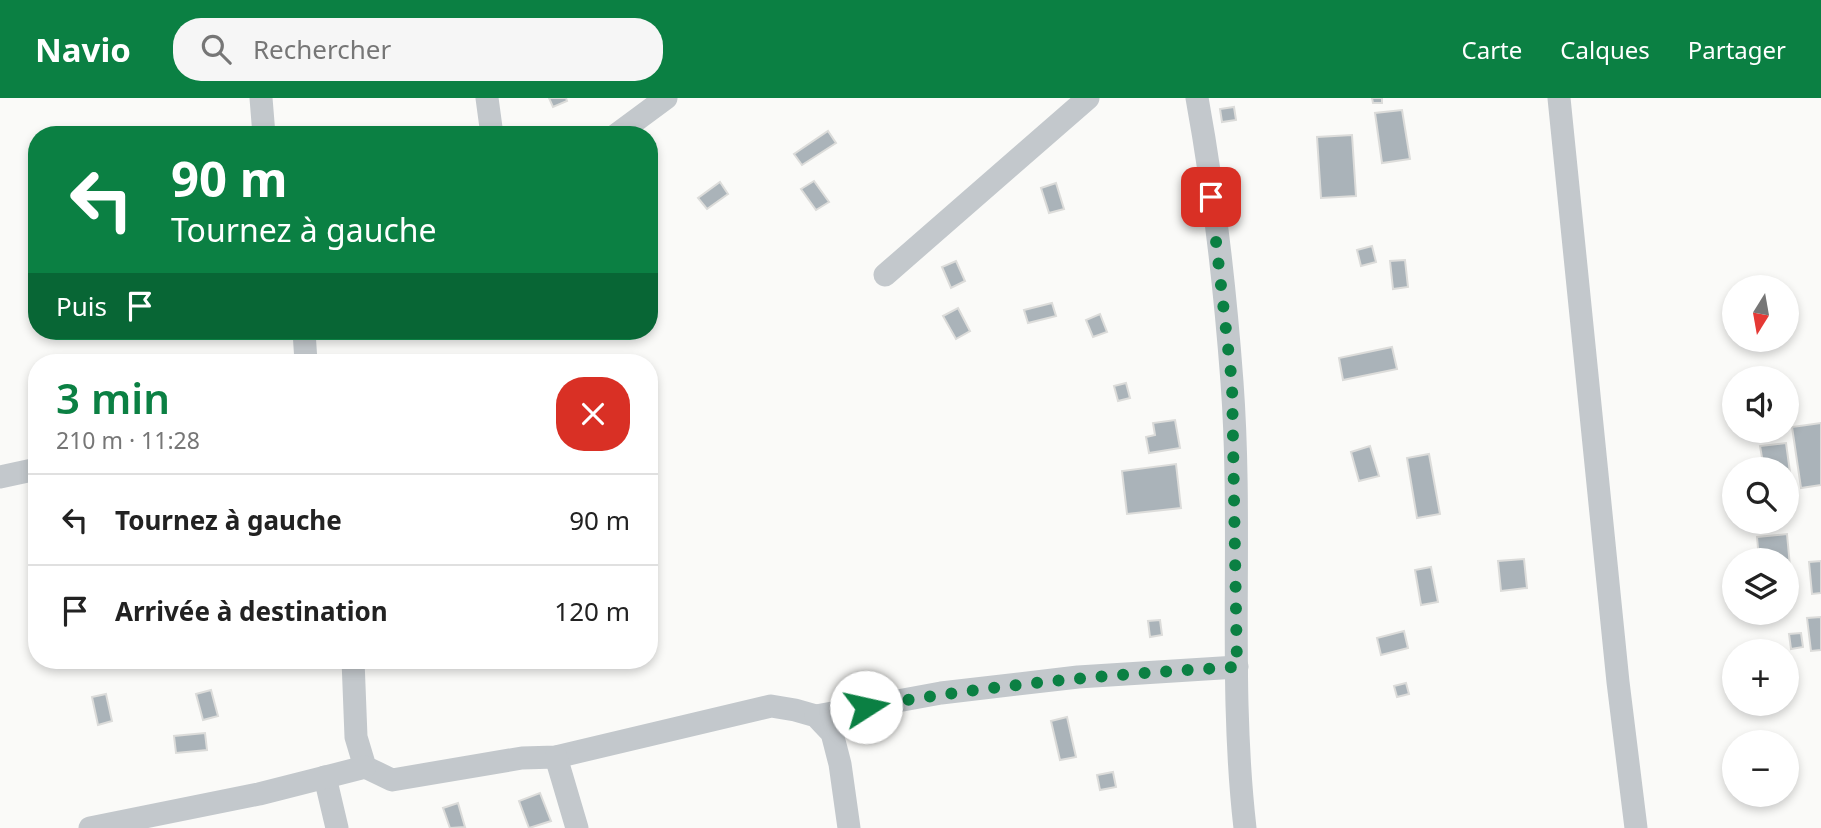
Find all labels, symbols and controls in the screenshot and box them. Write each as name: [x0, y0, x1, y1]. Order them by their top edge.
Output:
search box: [173, 18, 663, 81]
text: Navio: [35, 27, 131, 72]
icon: search: [197, 30, 235, 68]
text: Rechercher: [253, 31, 391, 67]
text: Carte: [1462, 33, 1522, 66]
text: Calques: [1560, 33, 1650, 66]
text: Partager: [1688, 33, 1786, 66]
text: 90 m: [171, 145, 288, 211]
icon: left: [56, 154, 147, 245]
pin: [1181, 167, 1241, 227]
icon: arrive: [1192, 178, 1230, 216]
text: Tournez à gauche: [171, 208, 437, 251]
north arrow: [1722, 275, 1799, 352]
map controls: [1722, 275, 1799, 807]
icon: arrive: [121, 287, 159, 325]
text: Puis: [56, 288, 107, 324]
button: sound: [1722, 366, 1799, 443]
text: 3 min: [56, 369, 170, 426]
button: close: [556, 377, 630, 451]
text: 210 m · 11:28: [56, 424, 200, 456]
button: search: [1722, 457, 1799, 534]
icon: left: [56, 501, 94, 539]
text: Tournez à gauche: [115, 502, 342, 538]
text: 90 m: [569, 502, 630, 538]
button: layers: [1722, 548, 1799, 625]
icon: arrive: [56, 592, 94, 630]
text: Arrivée à destination: [115, 593, 388, 629]
text: 120 m: [554, 593, 630, 629]
button: +: [1722, 639, 1799, 716]
position arrow: [829, 670, 903, 744]
button: −: [1722, 730, 1799, 807]

